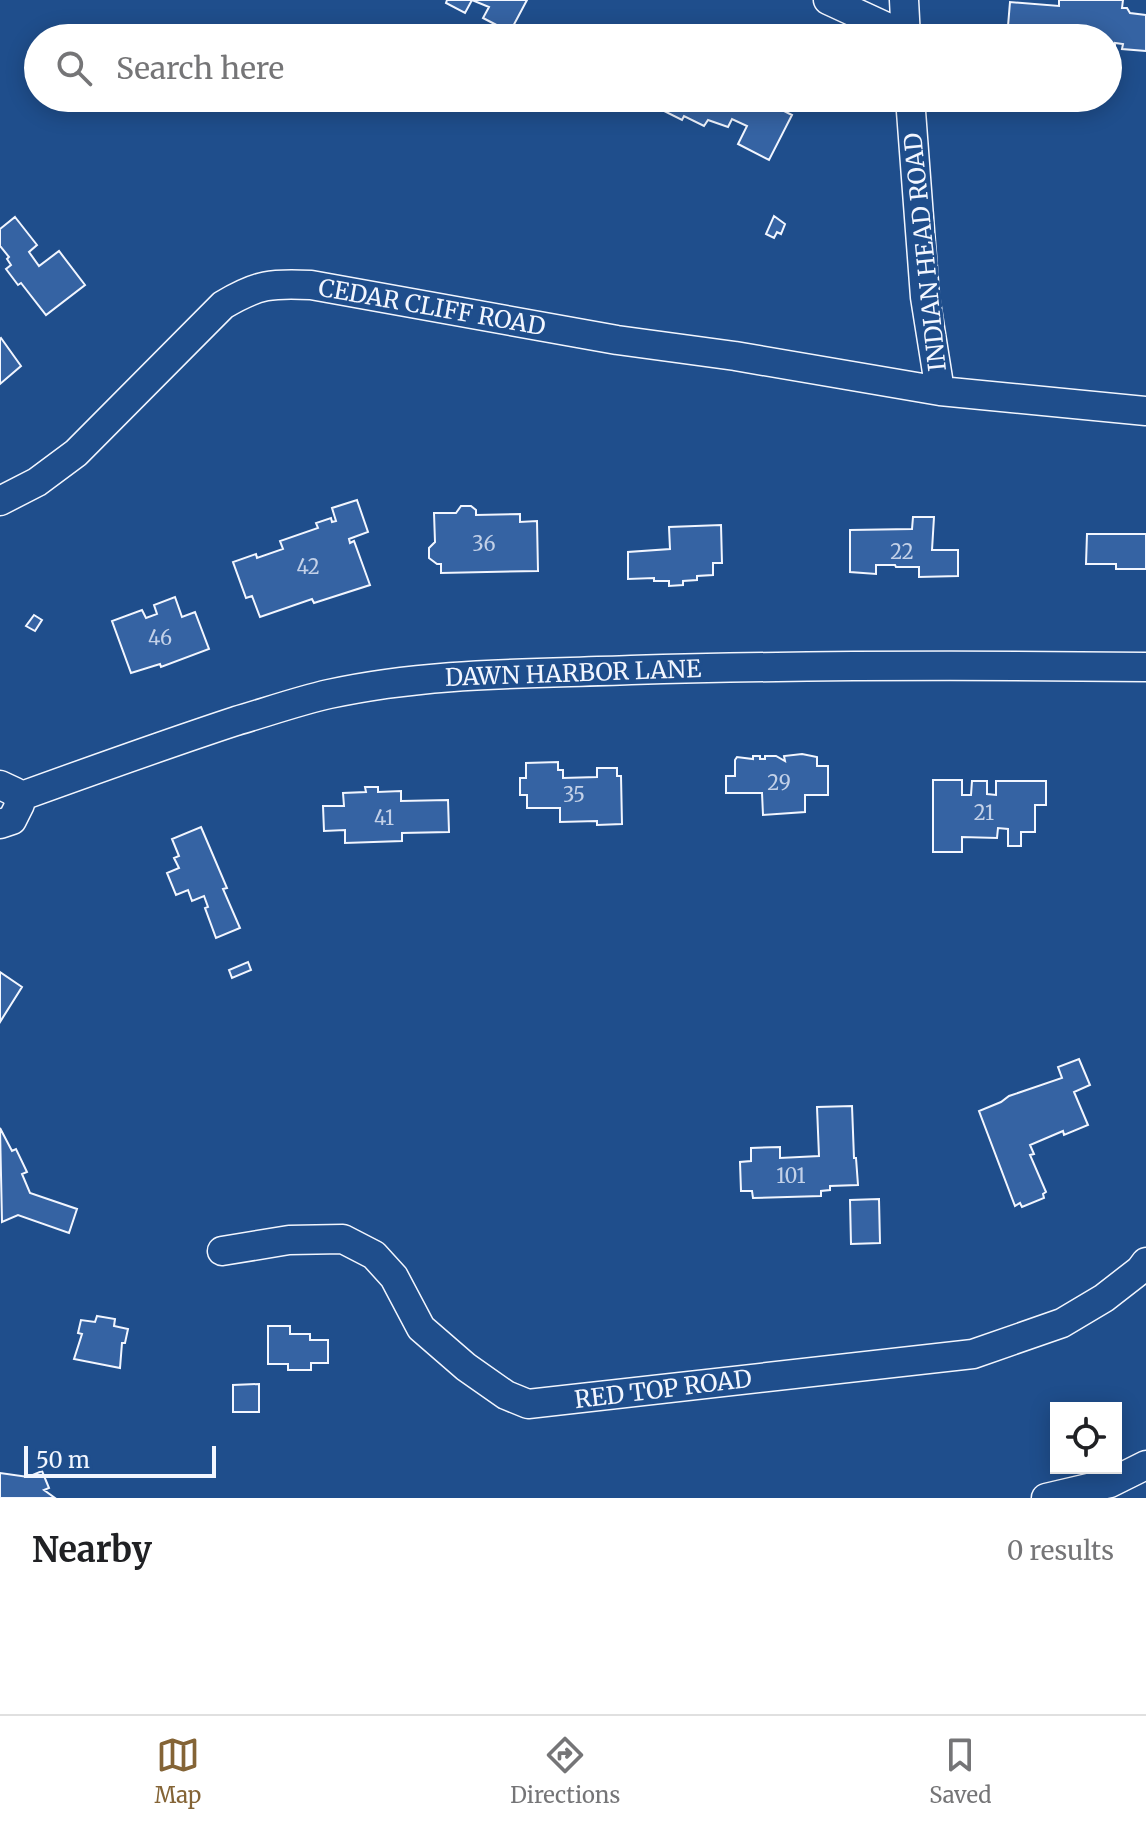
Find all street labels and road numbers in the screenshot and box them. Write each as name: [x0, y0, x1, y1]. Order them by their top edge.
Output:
street label: INDIAN HEAD ROAD: [897, 131, 953, 373]
street label: CEDAR CLIFF ROAD: [316, 272, 548, 342]
street label: DAWN HARBOR LANE: [444, 653, 702, 693]
street label: RED TOP ROAD: [573, 1363, 753, 1415]

